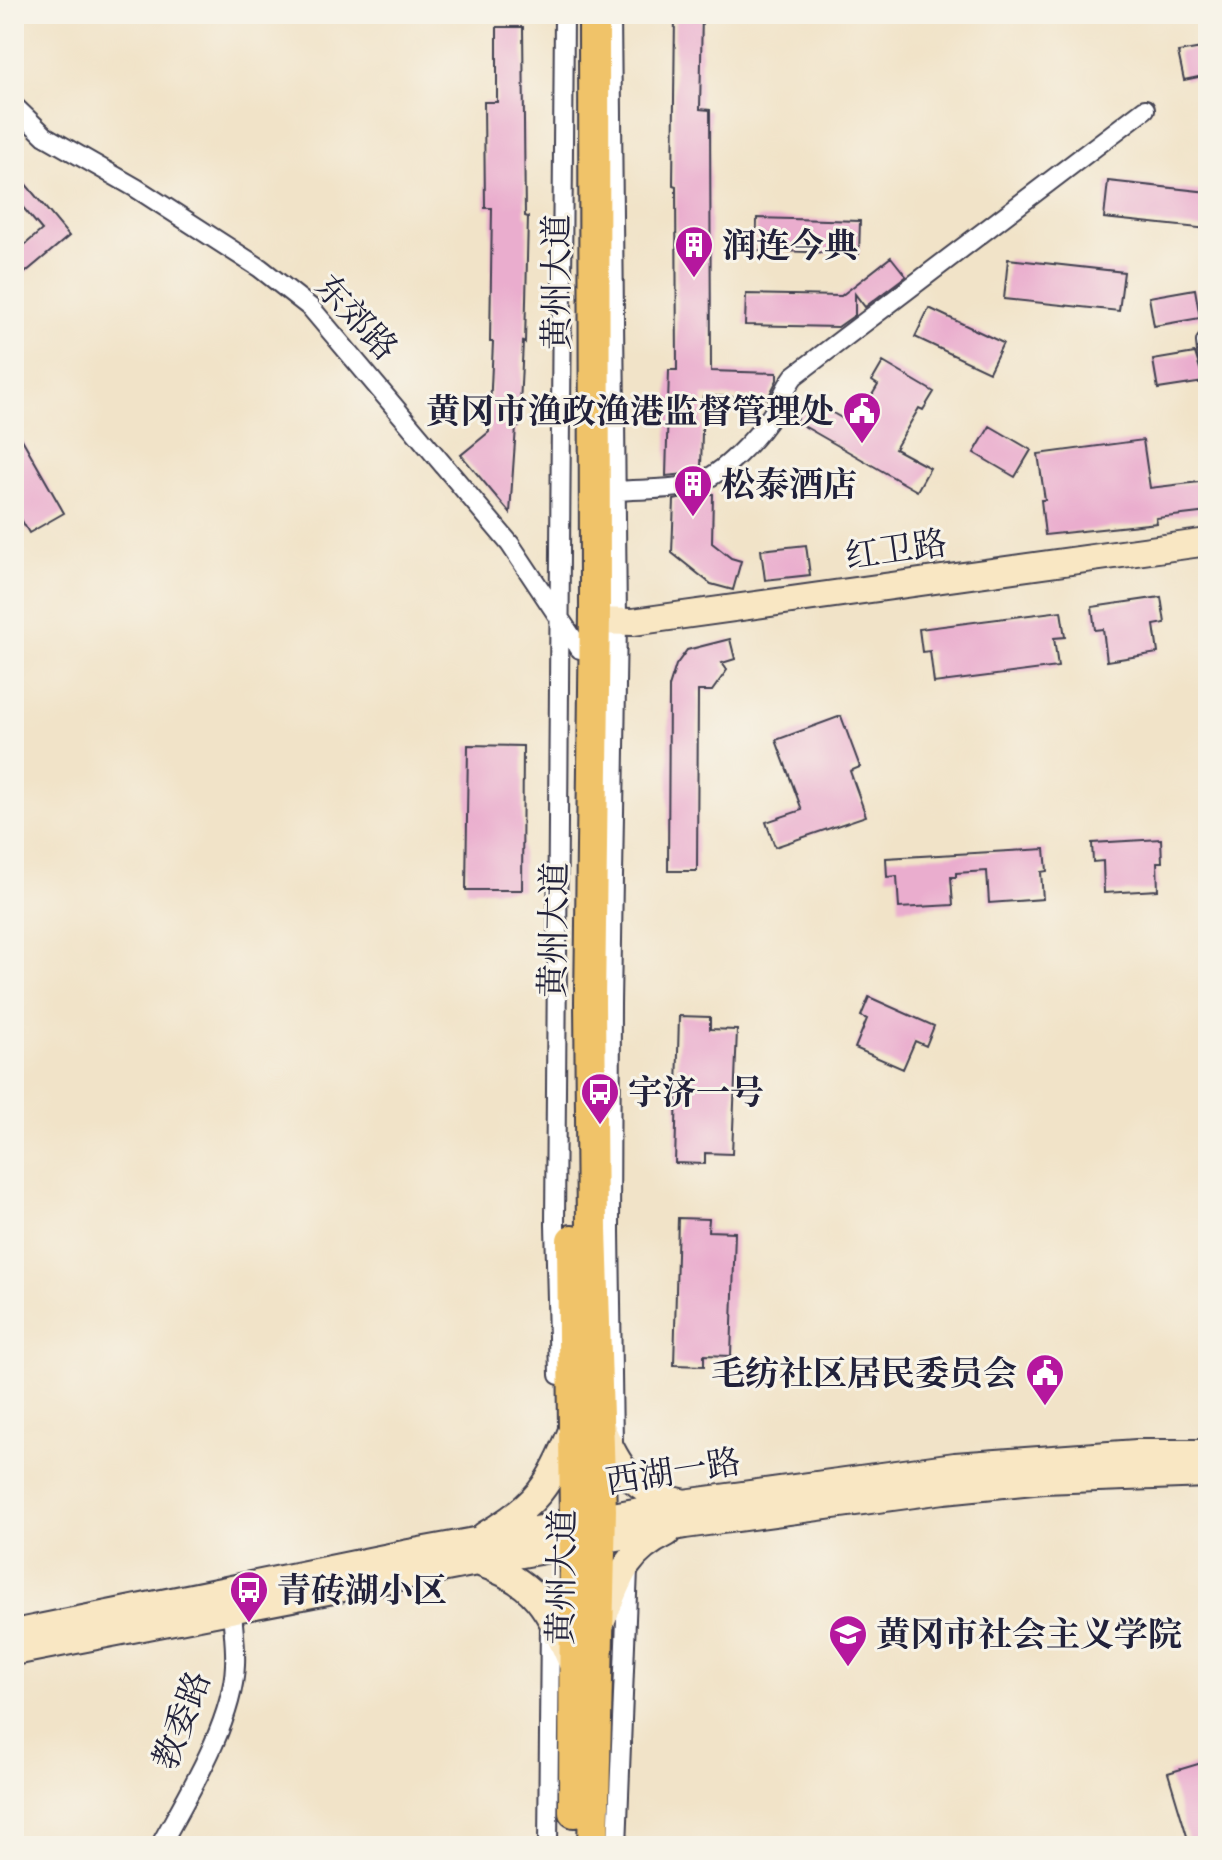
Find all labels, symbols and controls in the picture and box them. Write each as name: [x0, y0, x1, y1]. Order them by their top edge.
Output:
street label: 黄州大道: [537, 214, 579, 350]
building icon: 润连今典: [673, 224, 715, 279]
place label: 润连今典: [722, 226, 858, 268]
street label: 东郊路: [305, 267, 406, 370]
public building icon: 黄冈市渔政渔港监督管理处: [841, 390, 883, 445]
place label: 黄冈市渔政渔港监督管理处: [426, 392, 834, 434]
building icon: 松泰酒店: [672, 463, 714, 518]
place label: 松泰酒店: [721, 465, 857, 507]
street label: 红卫路: [843, 523, 950, 579]
street label: 黄州大道: [533, 862, 577, 998]
bus stop icon: 宇济一号: [579, 1071, 621, 1126]
place label: 宇济一号: [628, 1073, 764, 1115]
public building icon: 毛纺社区居民委员会: [1024, 1352, 1066, 1407]
place label: 毛纺社区居民委员会: [711, 1354, 1017, 1396]
street label: 西湖一路: [603, 1442, 744, 1504]
street label: 黄州大道: [541, 1509, 585, 1645]
bus stop icon: 青砖湖小区: [228, 1569, 270, 1624]
place label: 青砖湖小区: [277, 1571, 447, 1613]
school or university icon: 黄冈市社会主义学院: [827, 1613, 869, 1668]
place label: 黄冈市社会主义学院: [876, 1615, 1182, 1657]
street label: 教委路: [145, 1666, 221, 1776]

